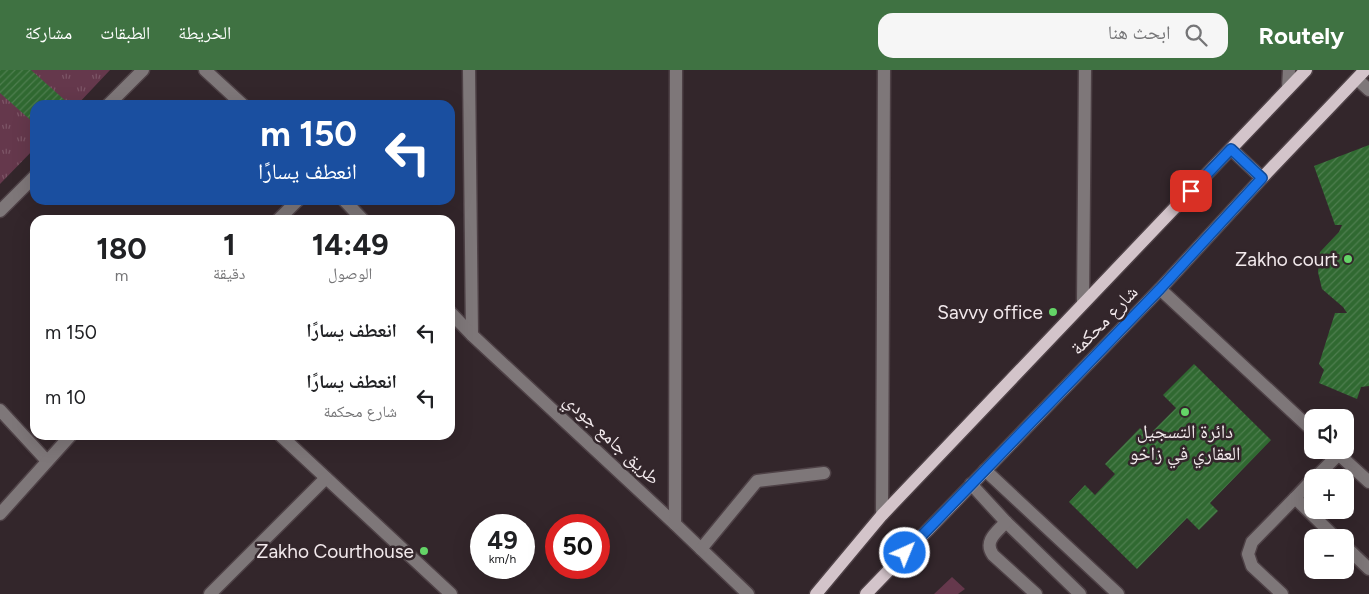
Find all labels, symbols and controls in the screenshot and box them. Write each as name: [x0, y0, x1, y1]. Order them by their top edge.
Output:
search box: [878, 13, 1228, 58]
text: ابحث هنا: [1108, 21, 1170, 44]
icon: search: [1182, 21, 1210, 49]
text: Routely: [1258, 21, 1344, 50]
text: مشاركة: [25, 22, 72, 44]
text: الطبقات: [100, 22, 150, 44]
text: الخريطة: [178, 22, 231, 44]
text: 150 m: [260, 113, 357, 155]
icon: left: [375, 120, 440, 185]
text: انعطف يسارًا: [258, 158, 357, 185]
pin: [1170, 170, 1212, 212]
icon: arrive: [1177, 177, 1205, 205]
text: 1: [223, 226, 236, 263]
text: 14:49: [312, 226, 389, 263]
text: 180: [96, 230, 147, 267]
place label: Zakho court: [1235, 248, 1338, 271]
marker: Zakho court: [1342, 253, 1354, 265]
text: دقيقة: [213, 264, 245, 283]
text: الوصول: [328, 264, 372, 283]
text: m: [115, 266, 128, 285]
street label: شارع محكمة: [1065, 281, 1143, 359]
place label: Savvy office: [937, 301, 1043, 324]
marker: Savvy office: [1047, 306, 1059, 318]
text: انعطف يسارًا: [306, 319, 397, 342]
icon: left: [412, 319, 440, 347]
text: 150 m: [45, 321, 97, 344]
text: انعطف يسارًا: [306, 370, 397, 393]
icon: left: [412, 384, 440, 412]
text: 10 m: [45, 386, 86, 409]
street label: طريق جامع جودي: [556, 388, 665, 492]
text: شارع محكمة: [323, 402, 397, 421]
marker: دائرة التسجيل العقاري في زاخو: [1179, 406, 1191, 418]
map controls: [1304, 409, 1354, 579]
button: sound: [1304, 409, 1354, 459]
place label: دائرة التسجيل العقاري في زاخو: [1130, 420, 1240, 468]
button: +: [1304, 469, 1354, 519]
speed limit sign: 50: [545, 514, 610, 579]
text: 49: [487, 525, 518, 555]
position arrow: [878, 526, 930, 578]
button: −: [1304, 529, 1354, 579]
place label: Zakho Courthouse: [256, 540, 414, 563]
marker: Zakho Courthouse: [418, 545, 430, 557]
text: km/h: [489, 552, 516, 566]

